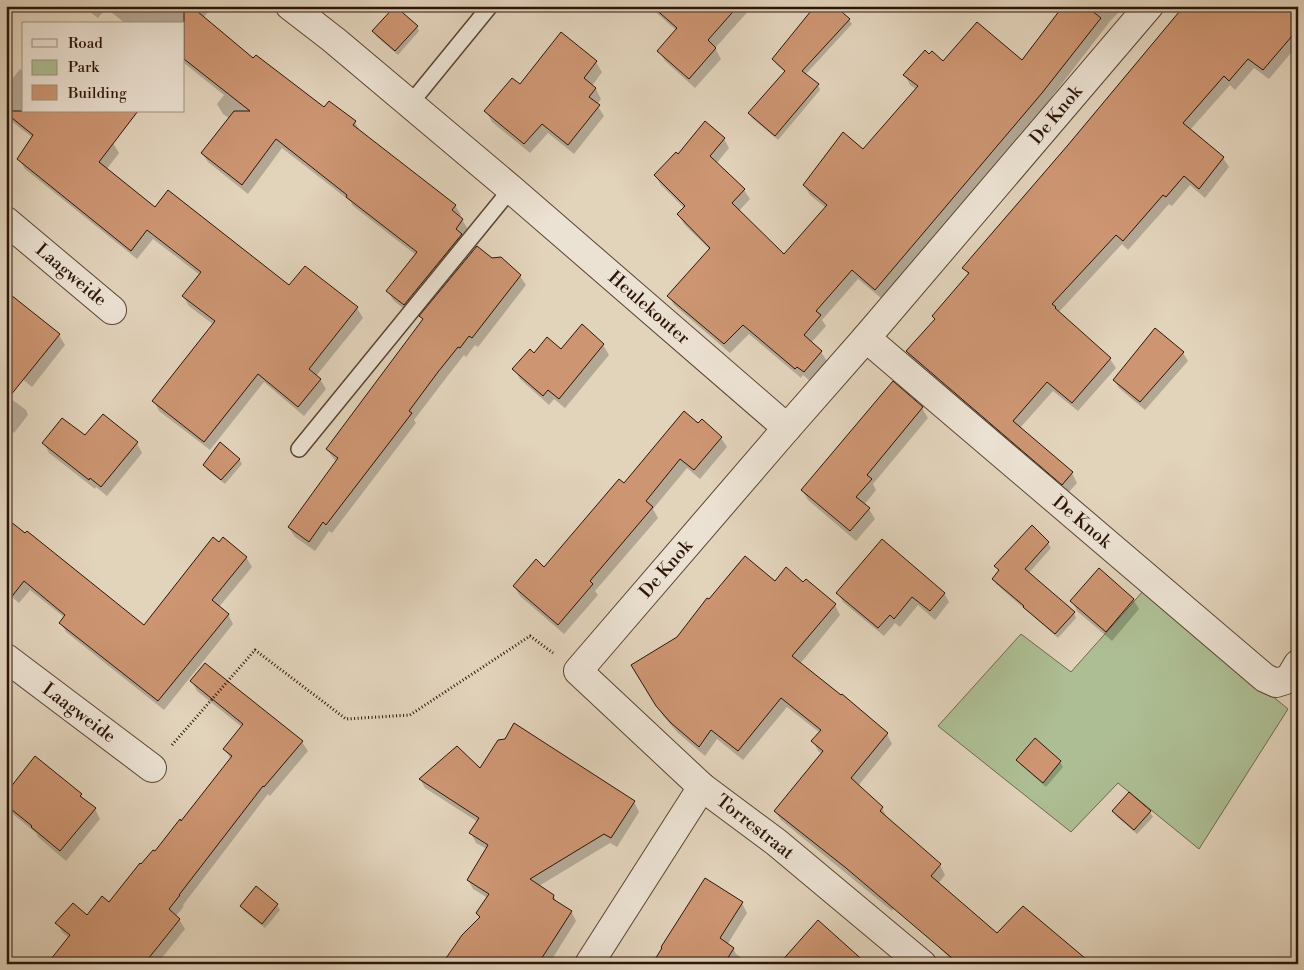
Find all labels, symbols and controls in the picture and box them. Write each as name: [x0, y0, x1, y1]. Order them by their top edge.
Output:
legend: [22, 22, 185, 112]
text: Road: [68, 34, 103, 53]
text: Park: [68, 58, 100, 77]
street label: De Knok: [1025, 80, 1088, 149]
text: Building: [67, 84, 127, 103]
street label: Laagweide: [31, 239, 111, 311]
street label: Heulekouter: [603, 266, 695, 350]
street label: De Knok: [1048, 491, 1117, 554]
street label: De Knok: [634, 534, 699, 603]
street label: Laagweide: [38, 678, 120, 748]
street label: Torrestraat: [711, 789, 799, 865]

